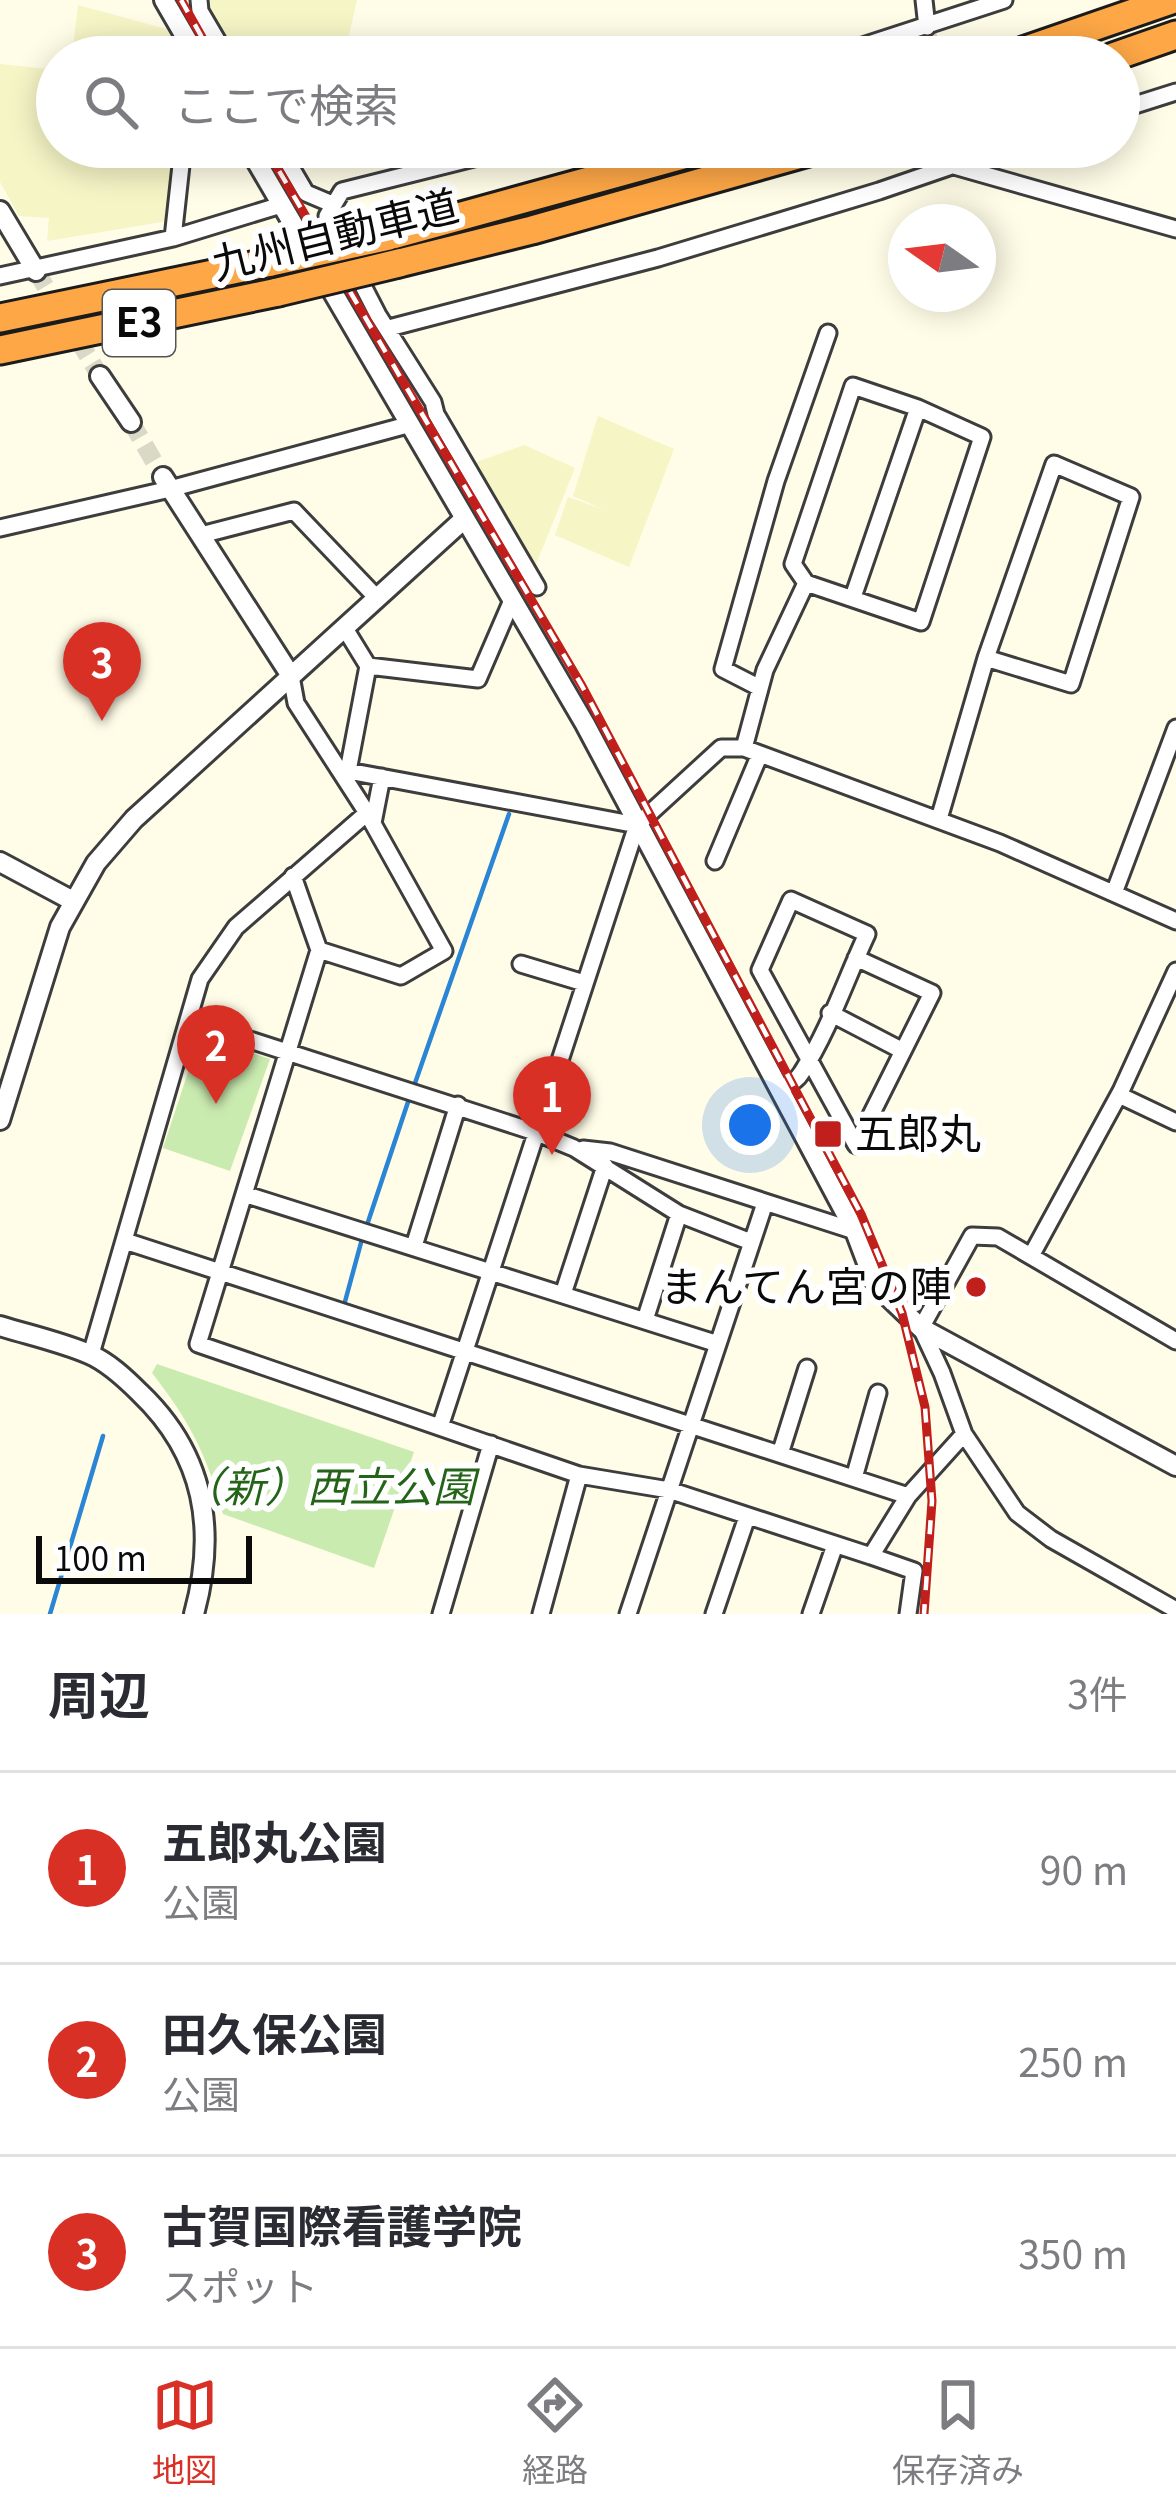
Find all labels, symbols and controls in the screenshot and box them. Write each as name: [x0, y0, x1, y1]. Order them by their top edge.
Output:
search box: [36, 36, 1140, 168]
icon: search: [78, 69, 144, 135]
text: ここで検索: [174, 70, 399, 135]
street label: 九州自動車道: [205, 172, 464, 292]
north arrow: [888, 204, 996, 312]
road number: E3: [103, 290, 175, 356]
pin: 3: [63, 622, 141, 721]
pin: 2: [177, 1005, 255, 1104]
pin: 1: [513, 1056, 591, 1155]
your location: [720, 1095, 780, 1155]
place label: 五郎丸: [855, 1100, 981, 1161]
marker: 五郎丸: [812, 1118, 844, 1150]
place label: まんてん宮の陣: [660, 1253, 952, 1314]
marker: まんてん宮の陣: [963, 1274, 989, 1300]
park label: （新）西立公園: [181, 1453, 480, 1514]
scale bar: [36, 1530, 252, 1583]
text: 100 m: [54, 1533, 147, 1581]
text: 周辺: [48, 1655, 150, 1729]
text: 3件: [1067, 1664, 1128, 1720]
text: 五郎丸公園: [162, 1807, 387, 1872]
text: 1: [75, 1840, 99, 1896]
text: 90 m: [1040, 1840, 1128, 1896]
text: 公園: [162, 1872, 240, 1928]
text: 田久保公園: [162, 1999, 387, 2064]
text: 2: [75, 2032, 99, 2088]
text: 250 m: [1018, 2032, 1128, 2088]
text: 公園: [162, 2064, 240, 2120]
text: 古賀国際看護学院: [162, 2191, 522, 2256]
text: 3: [75, 2224, 99, 2280]
text: 350 m: [1018, 2224, 1128, 2280]
text: スポット: [162, 2256, 318, 2312]
tab: 地図: [152, 2372, 218, 2492]
tab: 経路: [522, 2372, 588, 2492]
tab: 保存済み: [892, 2372, 1024, 2492]

